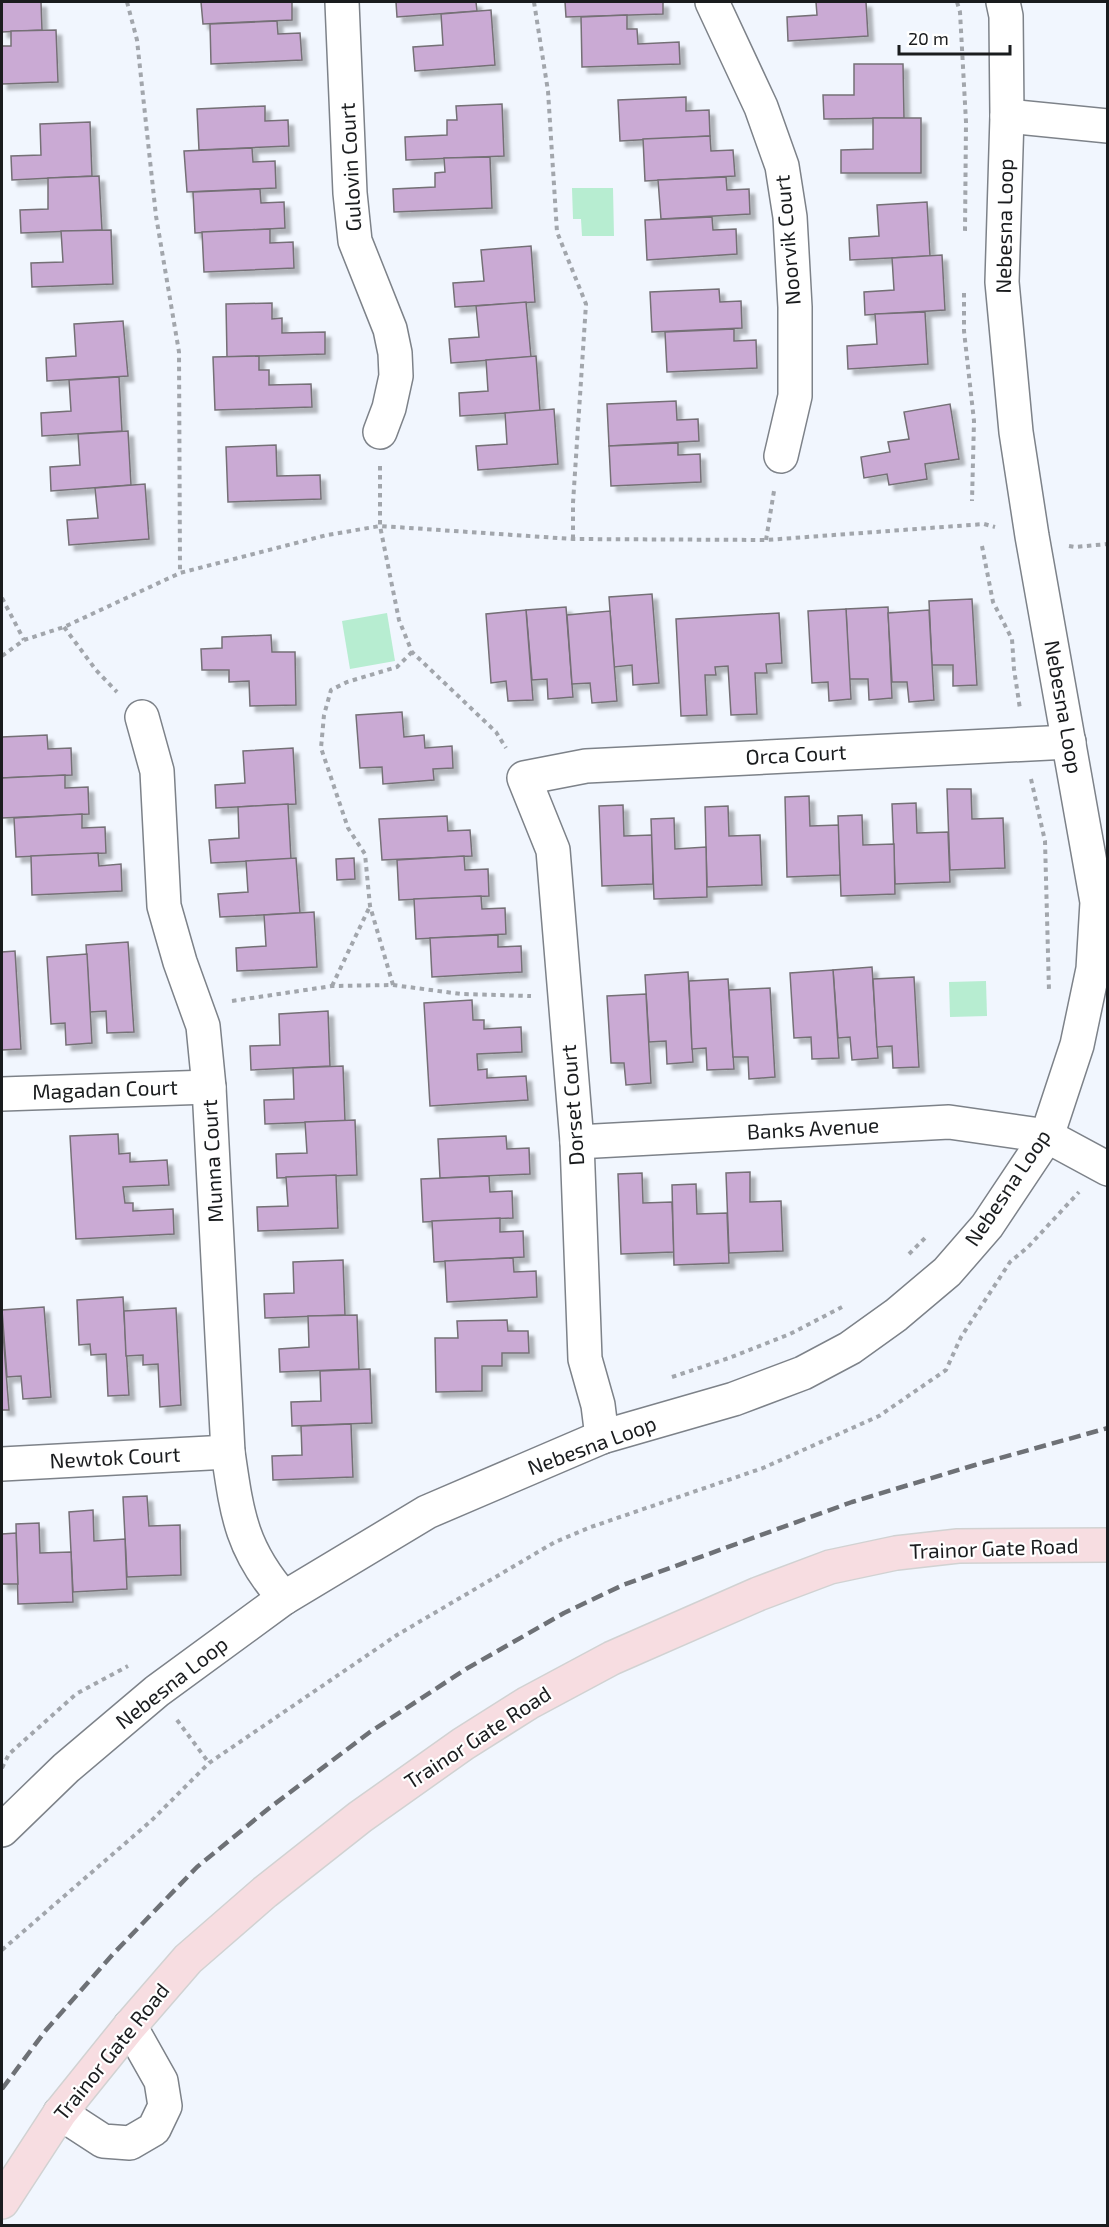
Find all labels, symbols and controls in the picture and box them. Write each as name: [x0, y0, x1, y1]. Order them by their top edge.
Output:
scale bar: [899, 18, 1010, 56]
text: 20 m: [908, 27, 949, 49]
street label: Gulovin Court: [334, 102, 365, 232]
street label: Nebesna Loop: [990, 158, 1017, 294]
street label: Noorvik Court: [768, 174, 805, 306]
street label: Nebesna Loop: [1040, 638, 1089, 775]
street label: Orca Court: [745, 738, 847, 769]
street label: Dorset Court: [555, 1044, 588, 1166]
street label: Magadan Court: [32, 1073, 178, 1104]
street label: Munna Court: [196, 1099, 227, 1223]
street label: Banks Avenue: [746, 1112, 880, 1143]
street label: Nebesna Loop: [959, 1124, 1055, 1250]
street label: Nebesna Loop: [524, 1410, 659, 1479]
street label: Newtok Court: [49, 1441, 181, 1472]
street label: Trainor Gate Road: [909, 1532, 1079, 1563]
street label: Nebesna Loop: [110, 1630, 232, 1733]
street label: Trainor Gate Road: [399, 1680, 555, 1793]
street label: Trainor Gate Road: [48, 1977, 174, 2125]

